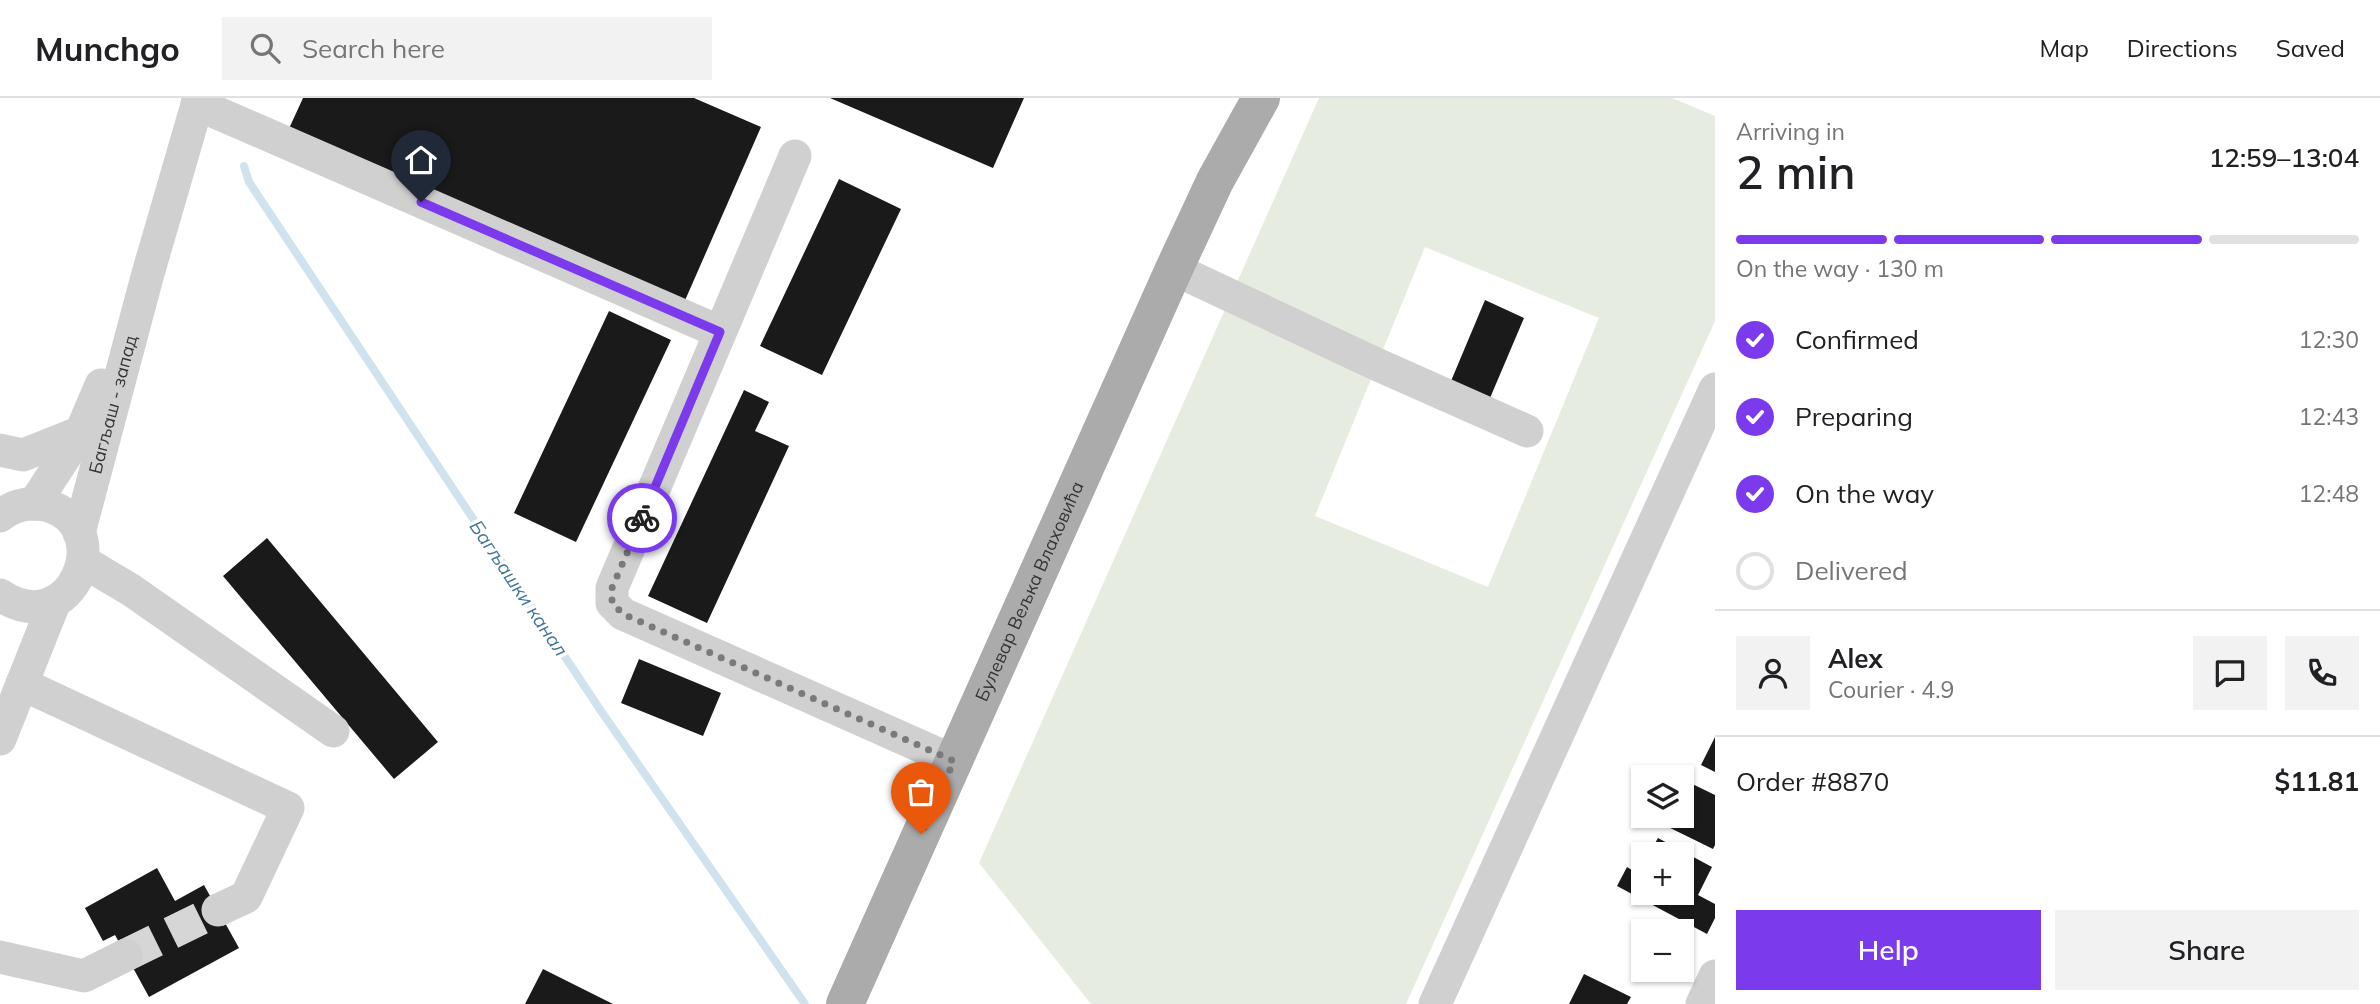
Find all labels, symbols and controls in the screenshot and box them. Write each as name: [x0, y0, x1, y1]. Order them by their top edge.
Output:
search box: [222, 17, 712, 80]
text: Munchgo: [35, 28, 180, 69]
icon: search: [246, 29, 284, 67]
text: Search here: [302, 32, 445, 65]
text: Map: [2039, 33, 2089, 63]
text: Directions: [2127, 33, 2238, 63]
text: Saved: [2276, 33, 2345, 63]
text: Arriving in: [1736, 117, 1845, 146]
pin: [391, 130, 451, 202]
icon: home: [402, 141, 440, 179]
text: 12:59–13:04: [2209, 141, 2359, 174]
text: 2 min: [1736, 143, 1855, 201]
text: On the way · 130 m: [1736, 254, 1944, 283]
icon: check: [1736, 321, 1774, 359]
text: Confirmed: [1795, 323, 1919, 356]
text: 12:30: [2299, 325, 2359, 354]
street label: Багљаш - запад: [83, 332, 142, 476]
icon: check: [1736, 398, 1774, 436]
text: Preparing: [1795, 400, 1913, 433]
text: 12:43: [2299, 402, 2359, 431]
icon: check: [1736, 475, 1774, 513]
text: On the way: [1795, 477, 1934, 510]
street label: Булевар Вељка Влаховића: [970, 478, 1088, 705]
text: 12:48: [2299, 479, 2359, 508]
courier: [607, 483, 677, 553]
icon: bike: [623, 499, 661, 537]
water label: Багљашки канал: [465, 515, 573, 661]
text: Delivered: [1795, 554, 1908, 587]
button: person: [1736, 636, 1810, 710]
button: chat: [2193, 636, 2267, 710]
button: phone: [2285, 636, 2359, 710]
text: Alex: [1828, 642, 1883, 675]
text: Courier · 4.9: [1828, 675, 1954, 704]
pin: [891, 762, 951, 834]
map controls: [1631, 765, 1694, 982]
button: layers: [1631, 765, 1694, 828]
text: Order #8870: [1736, 765, 1889, 798]
text: $11.81: [2275, 765, 2359, 798]
icon: bag: [902, 773, 940, 811]
button: +: [1631, 842, 1694, 905]
button: Help: [1736, 910, 2041, 990]
button: Share: [2055, 910, 2359, 990]
button: −: [1631, 919, 1694, 982]

